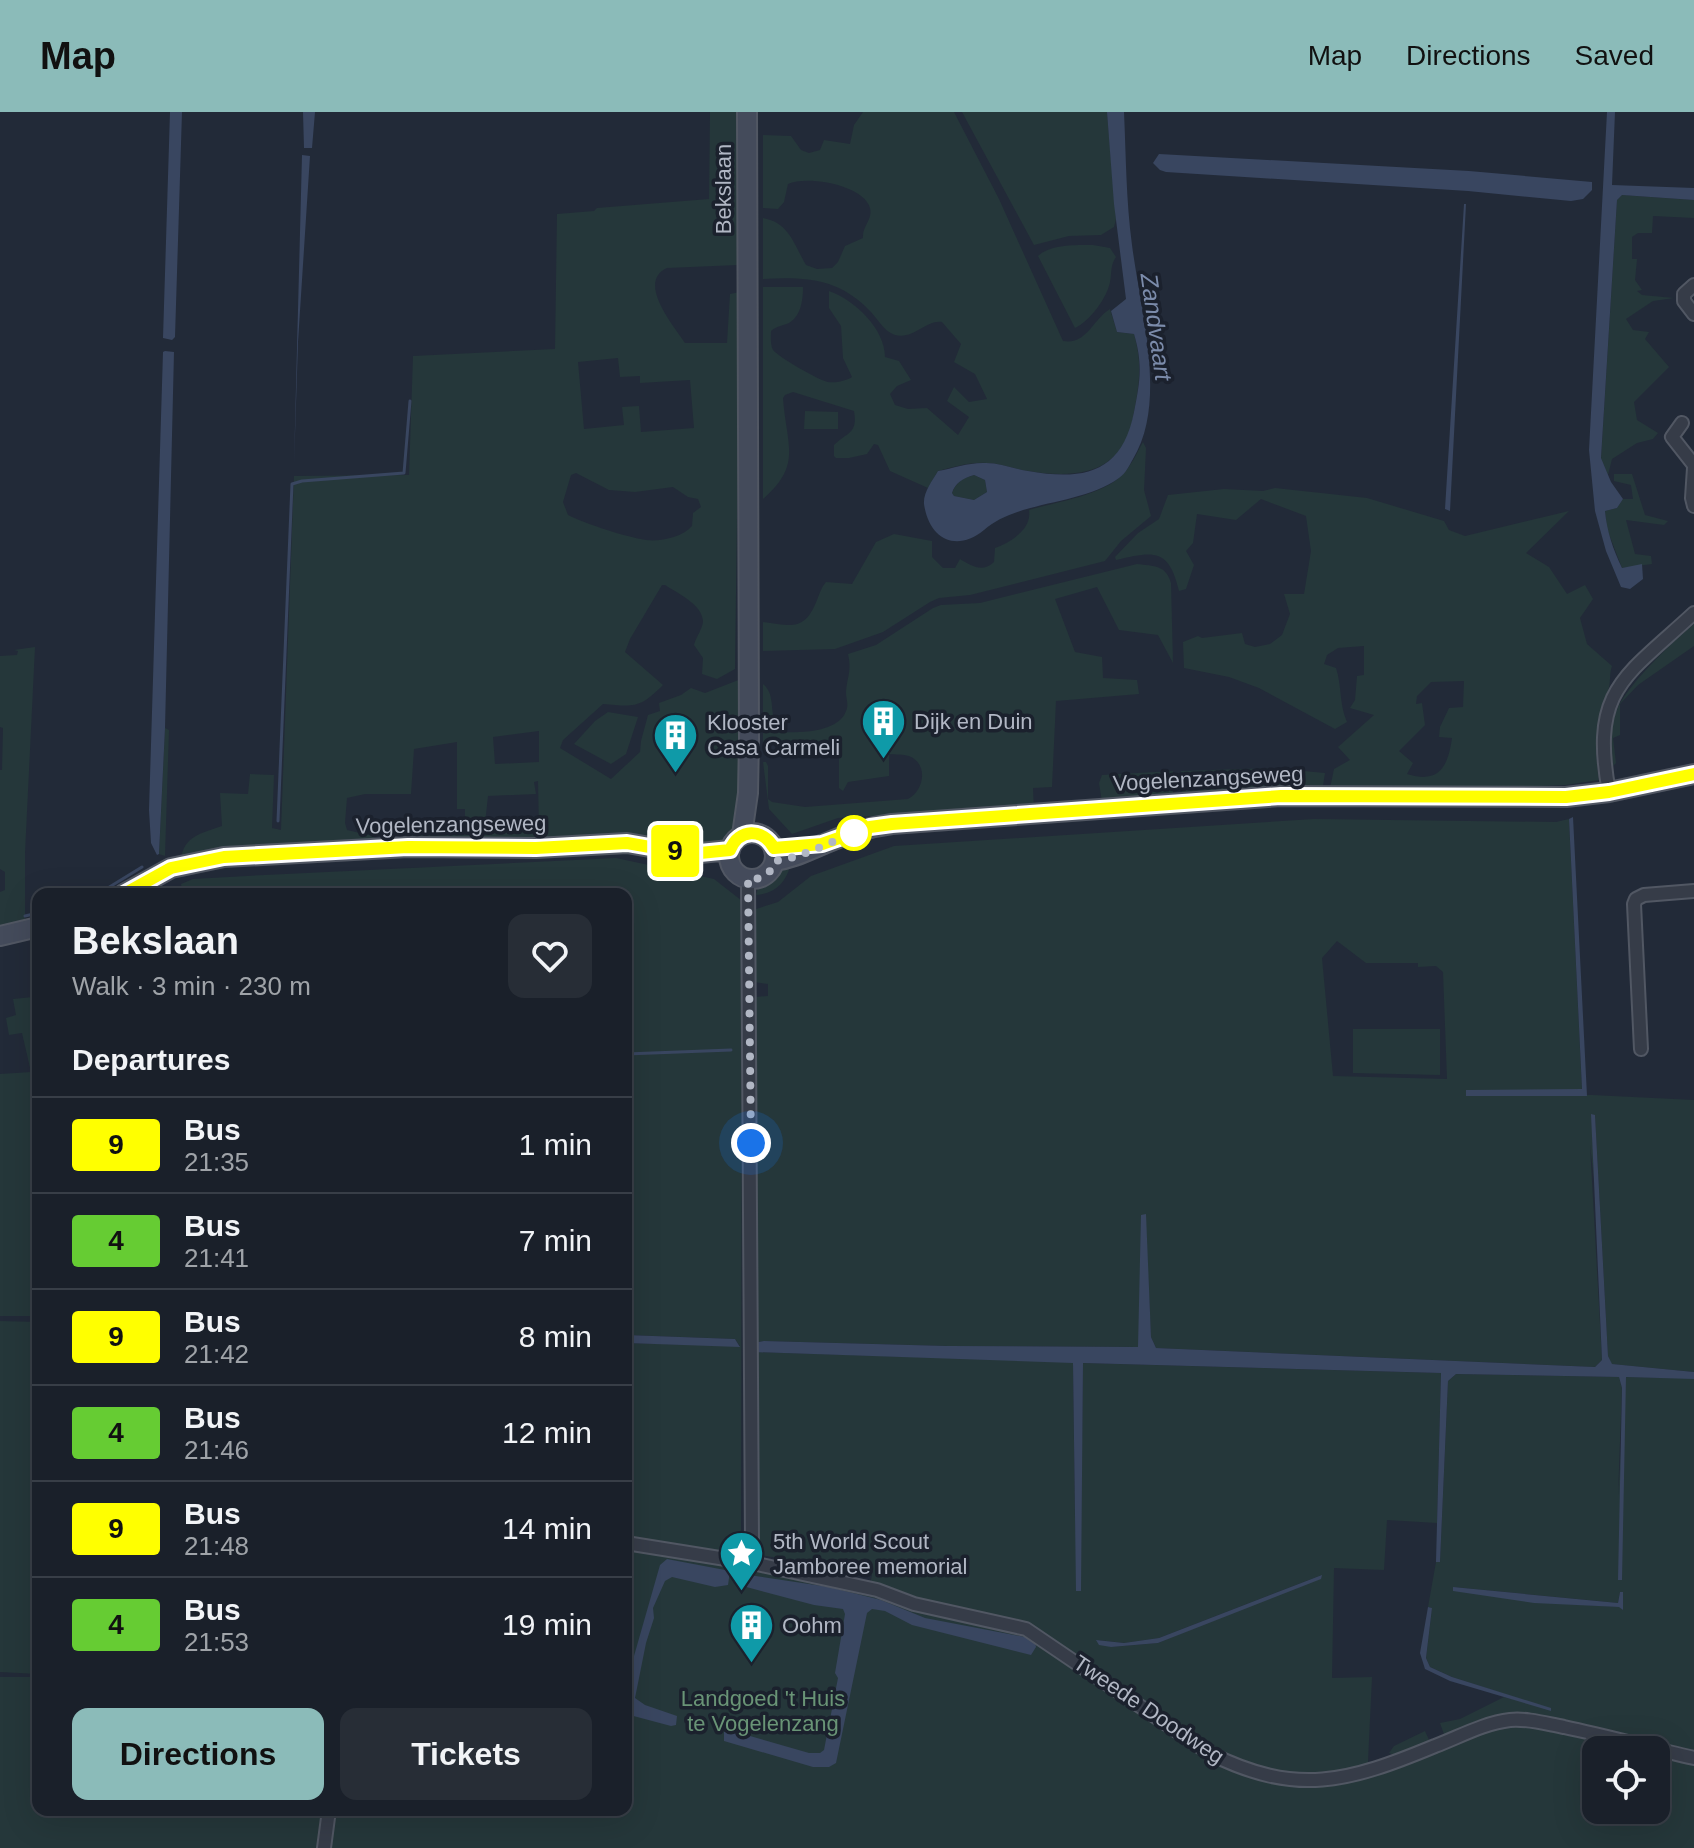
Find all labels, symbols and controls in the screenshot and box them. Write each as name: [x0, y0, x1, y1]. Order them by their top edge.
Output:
text: Map: [40, 35, 116, 77]
text: Map: [1308, 40, 1362, 71]
text: Directions: [1406, 40, 1531, 71]
text: Saved: [1575, 40, 1654, 71]
street label: Bekslaan: [711, 144, 736, 234]
water label: Zandvaart: [1135, 271, 1178, 384]
building icon: Dijk en Duin: [859, 697, 907, 760]
place label: Dijk en Duin: [914, 709, 1033, 734]
place label: Klooster Casa Carmeli: [707, 710, 840, 760]
building icon: Klooster Casa Carmeli: [652, 711, 700, 774]
street label: Vogelenzangseweg: [1112, 761, 1304, 796]
street label: Vogelenzangseweg: [355, 810, 547, 839]
unlabelled marker: [837, 816, 871, 850]
line badge: 9: [649, 825, 701, 877]
text: 9: [667, 835, 683, 866]
button: heart: [508, 914, 592, 998]
text: Bekslaan: [72, 920, 239, 962]
text: Walk · 3 min · 230 m: [72, 971, 311, 1001]
text: Departures: [72, 1043, 230, 1076]
text: Bus: [184, 1113, 241, 1146]
your location: [731, 1123, 771, 1163]
text: 1 min: [519, 1128, 592, 1161]
text: 9: [108, 1129, 124, 1160]
text: 21:35: [184, 1147, 249, 1177]
text: Bus: [184, 1209, 241, 1242]
text: 7 min: [519, 1224, 592, 1257]
text: 4: [108, 1225, 124, 1256]
text: 21:41: [184, 1243, 249, 1273]
text: Bus: [184, 1305, 241, 1338]
text: 8 min: [519, 1320, 592, 1353]
text: 9: [108, 1321, 124, 1352]
text: 21:42: [184, 1339, 249, 1369]
text: Bus: [184, 1401, 241, 1434]
text: 12 min: [502, 1416, 592, 1449]
text: 4: [108, 1417, 124, 1448]
text: 21:46: [184, 1435, 249, 1465]
text: Bus: [184, 1497, 241, 1530]
text: 14 min: [502, 1512, 592, 1545]
text: 9: [108, 1513, 124, 1544]
place label: 5th World Scout Jamboree memorial: [773, 1529, 967, 1579]
place icon: 5th World Scout Jamboree memorial: [718, 1530, 766, 1593]
text: 21:48: [184, 1531, 249, 1561]
text: Bus: [184, 1593, 241, 1626]
building icon: Oohm: [727, 1601, 775, 1664]
text: 19 min: [502, 1608, 592, 1641]
text: 4: [108, 1609, 124, 1640]
place label: Oohm: [782, 1613, 842, 1638]
text: 21:53: [184, 1627, 249, 1657]
street label: Tweede Doodweg: [1069, 1650, 1229, 1769]
park label: Landgoed 't Huis te Vogelenzang: [681, 1686, 845, 1736]
button: Directions: [72, 1708, 324, 1800]
button: Tickets: [340, 1708, 592, 1800]
map controls: [1582, 1736, 1670, 1824]
button: locate: [1582, 1736, 1670, 1824]

